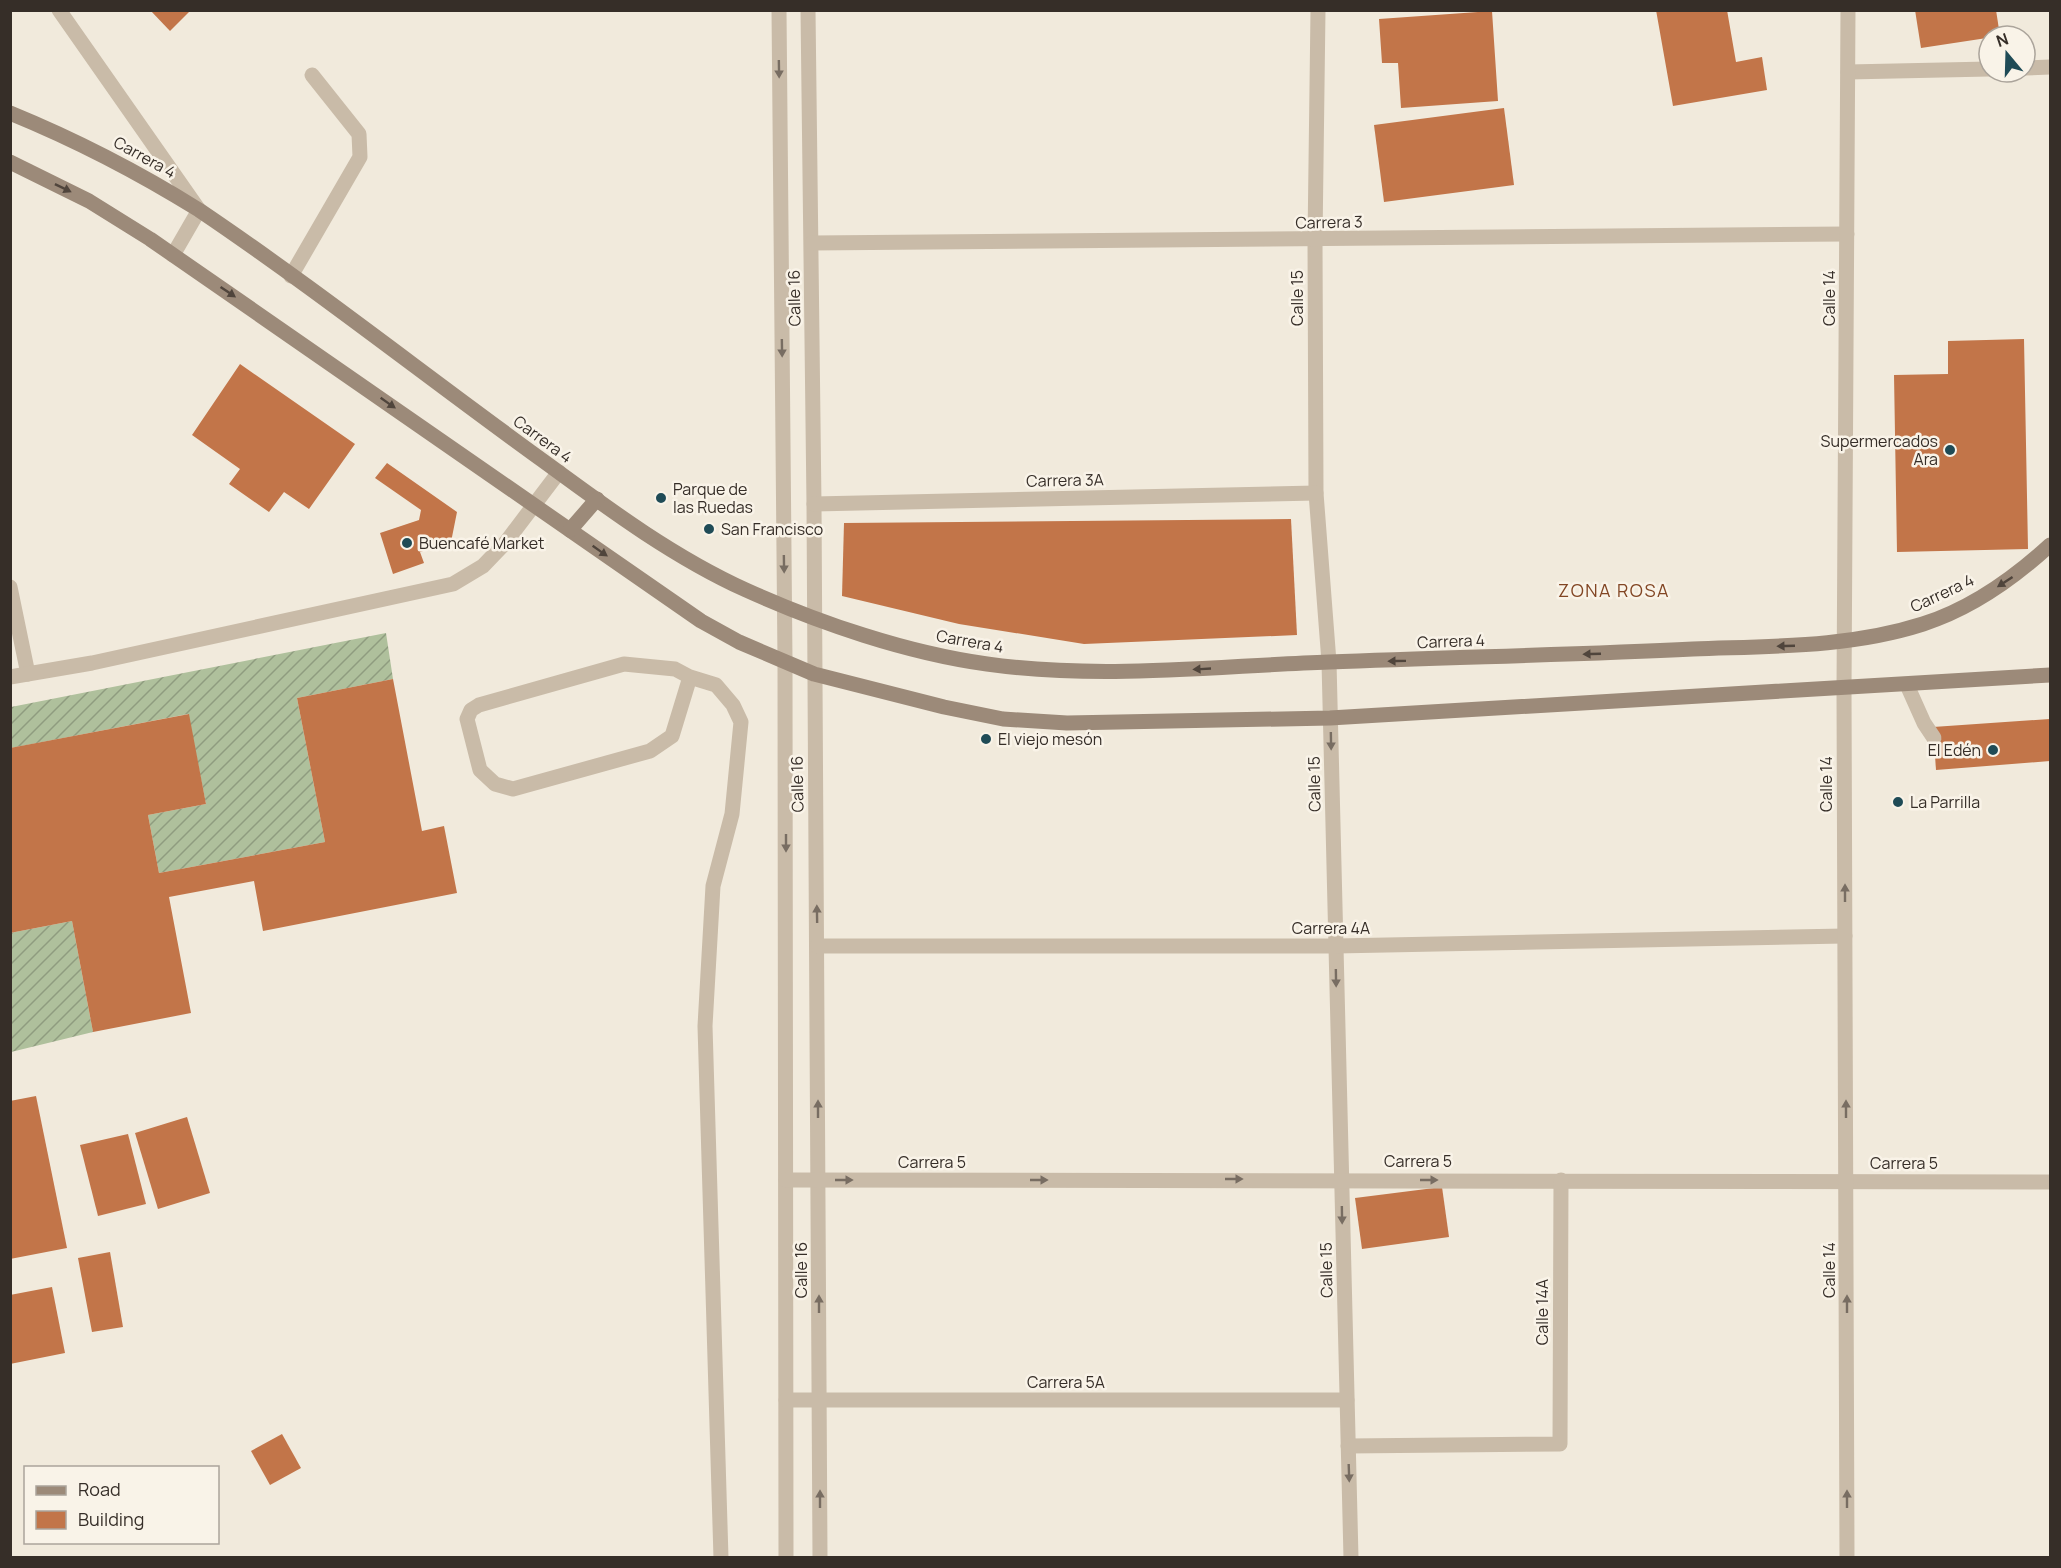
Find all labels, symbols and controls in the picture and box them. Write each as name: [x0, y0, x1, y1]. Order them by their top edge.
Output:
north arrow: [1977, 24, 2037, 84]
text: N: [1993, 28, 2011, 52]
one-way arrow: [774, 59, 784, 78]
street label: Carrera 4: [110, 131, 180, 183]
one-way arrow: [55, 183, 72, 193]
street label: Carrera 3: [1295, 210, 1363, 234]
street label: Calle 16: [783, 270, 805, 326]
street label: Calle 15: [1286, 270, 1308, 326]
street label: Calle 14: [1818, 270, 1840, 326]
one-way arrow: [219, 286, 235, 298]
one-way arrow: [777, 338, 787, 357]
one-way arrow: [380, 397, 396, 409]
street label: Carrera 4: [509, 410, 577, 468]
place label: Supermercados Ara: [1821, 430, 1938, 470]
marker: Supermercados Ara: [1943, 443, 1957, 457]
street label: Carrera 3A: [1026, 468, 1104, 492]
place label: Parque de las Ruedas: [673, 478, 753, 518]
marker: Parque de las Ruedas: [654, 491, 668, 505]
place label: San Francisco: [721, 518, 823, 540]
marker: San Francisco: [702, 522, 716, 536]
place label: Buencafé Market: [419, 532, 544, 554]
marker: Buencafé Market: [400, 536, 414, 550]
one-way arrow: [591, 545, 607, 557]
one-way arrow: [779, 554, 789, 573]
street label: Carrera 4: [1907, 569, 1977, 617]
one-way arrow: [1997, 576, 2013, 587]
district label: ZONA ROSA: [1558, 578, 1670, 602]
street label: Carrera 4: [935, 624, 1005, 658]
street label: Carrera 4: [1417, 629, 1485, 653]
one-way arrow: [1777, 641, 1796, 650]
one-way arrow: [1582, 649, 1601, 658]
one-way arrow: [1387, 656, 1406, 665]
one-way arrow: [1192, 664, 1211, 673]
place label: El viejo mesón: [998, 728, 1102, 750]
marker: El viejo mesón: [979, 732, 993, 746]
one-way arrow: [1326, 732, 1336, 751]
place label: El Edén: [1928, 739, 1981, 761]
marker: El Edén: [1986, 743, 2000, 757]
street label: Calle 16: [786, 756, 808, 812]
street label: Calle 15: [1303, 756, 1325, 812]
street label: Calle 14: [1815, 756, 1837, 812]
place label: La Parrilla: [1910, 791, 1980, 813]
marker: La Parrilla: [1891, 795, 1905, 809]
one-way arrow: [781, 833, 791, 852]
one-way arrow: [1840, 884, 1850, 903]
one-way arrow: [812, 905, 822, 924]
street label: Carrera 4A: [1292, 917, 1370, 939]
one-way arrow: [1332, 969, 1341, 988]
one-way arrow: [813, 1100, 823, 1119]
one-way arrow: [1841, 1100, 1851, 1119]
street label: Carrera 5: [1384, 1150, 1452, 1172]
street label: Carrera 5: [898, 1151, 966, 1173]
street label: Carrera 5: [1870, 1152, 1938, 1174]
one-way arrow: [1225, 1174, 1244, 1184]
one-way arrow: [835, 1175, 854, 1185]
one-way arrow: [1030, 1175, 1049, 1185]
one-way arrow: [1420, 1175, 1439, 1184]
one-way arrow: [1338, 1206, 1347, 1225]
street label: Calle 16: [790, 1242, 812, 1298]
street label: Calle 15: [1315, 1242, 1337, 1298]
street label: Calle 14: [1818, 1242, 1840, 1298]
street label: Calle 14A: [1531, 1279, 1553, 1345]
one-way arrow: [814, 1295, 824, 1314]
one-way arrow: [1842, 1295, 1852, 1314]
street label: Carrera 5A: [1027, 1371, 1105, 1393]
one-way arrow: [1344, 1464, 1354, 1483]
legend: [24, 1466, 219, 1544]
text: Road: [78, 1477, 121, 1501]
one-way arrow: [815, 1490, 825, 1509]
one-way arrow: [1842, 1490, 1852, 1509]
text: Building: [78, 1507, 144, 1531]

